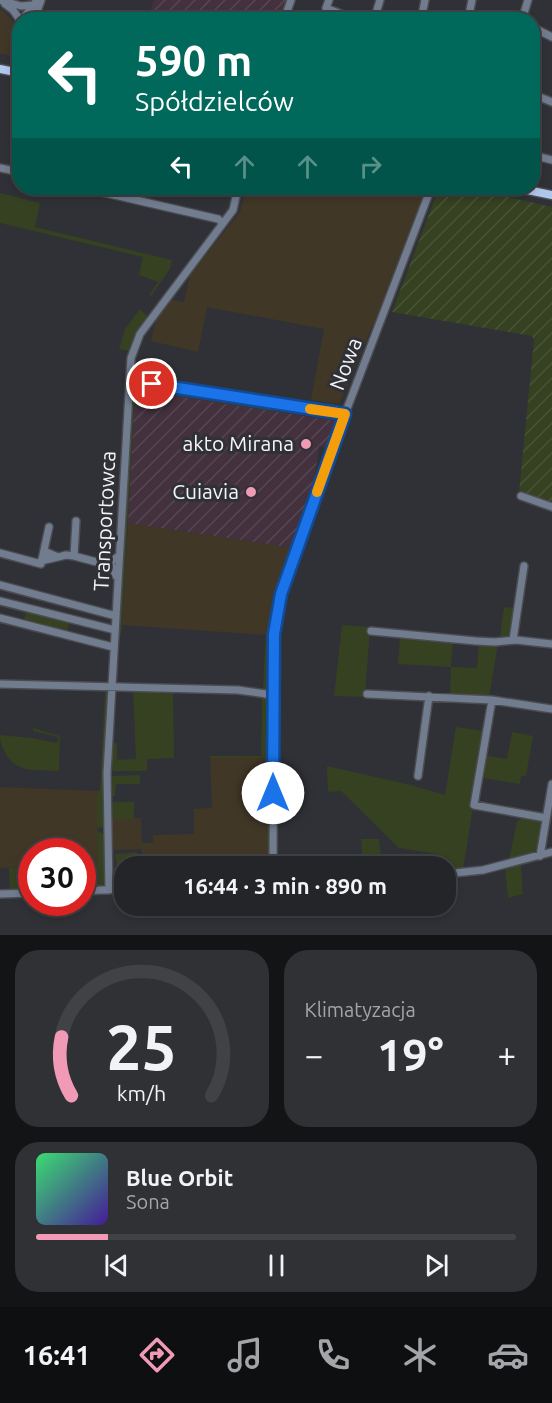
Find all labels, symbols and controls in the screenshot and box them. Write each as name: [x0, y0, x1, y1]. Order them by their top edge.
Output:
icon: left: [36, 36, 114, 114]
text: 590 m: [135, 37, 252, 84]
text: Spółdzielców: [135, 86, 294, 116]
icon: left: [165, 150, 198, 183]
icon: ahead: [228, 150, 261, 183]
icon: ahead: [291, 150, 324, 183]
icon: right: [354, 150, 387, 183]
street label: Nowa: [324, 334, 366, 393]
pin: [126, 358, 177, 409]
icon: arrive: [135, 367, 168, 400]
place label: akto Mirana: [182, 431, 294, 455]
marker: akto Mirana: [299, 437, 313, 451]
street label: Transportowca: [88, 450, 120, 592]
place label: Cuiavia: [172, 479, 239, 503]
marker: Cuiavia: [244, 485, 258, 499]
position arrow: [241, 761, 305, 825]
speed limit sign: 30: [18, 838, 96, 916]
text: 16:44 · 3 min · 890 m: [183, 873, 387, 898]
text: Klimatyzacja: [305, 998, 416, 1021]
text: 25: [107, 1012, 177, 1082]
text: 19°: [377, 1029, 444, 1080]
text: −: [305, 1036, 323, 1073]
text: +: [497, 1036, 516, 1073]
text: km/h: [117, 1081, 166, 1105]
text: Blue Orbit: [126, 1165, 233, 1190]
text: Sona: [126, 1190, 170, 1213]
icon: previous: [100, 1249, 133, 1282]
icon: pause: [260, 1249, 293, 1282]
icon: next: [420, 1249, 453, 1282]
icon: directions: [136, 1334, 178, 1376]
icon: music: [224, 1334, 266, 1376]
icon: phone: [312, 1334, 354, 1376]
icon: climate: [399, 1334, 441, 1376]
icon: car: [487, 1334, 529, 1376]
text: 16:41: [23, 1340, 90, 1370]

